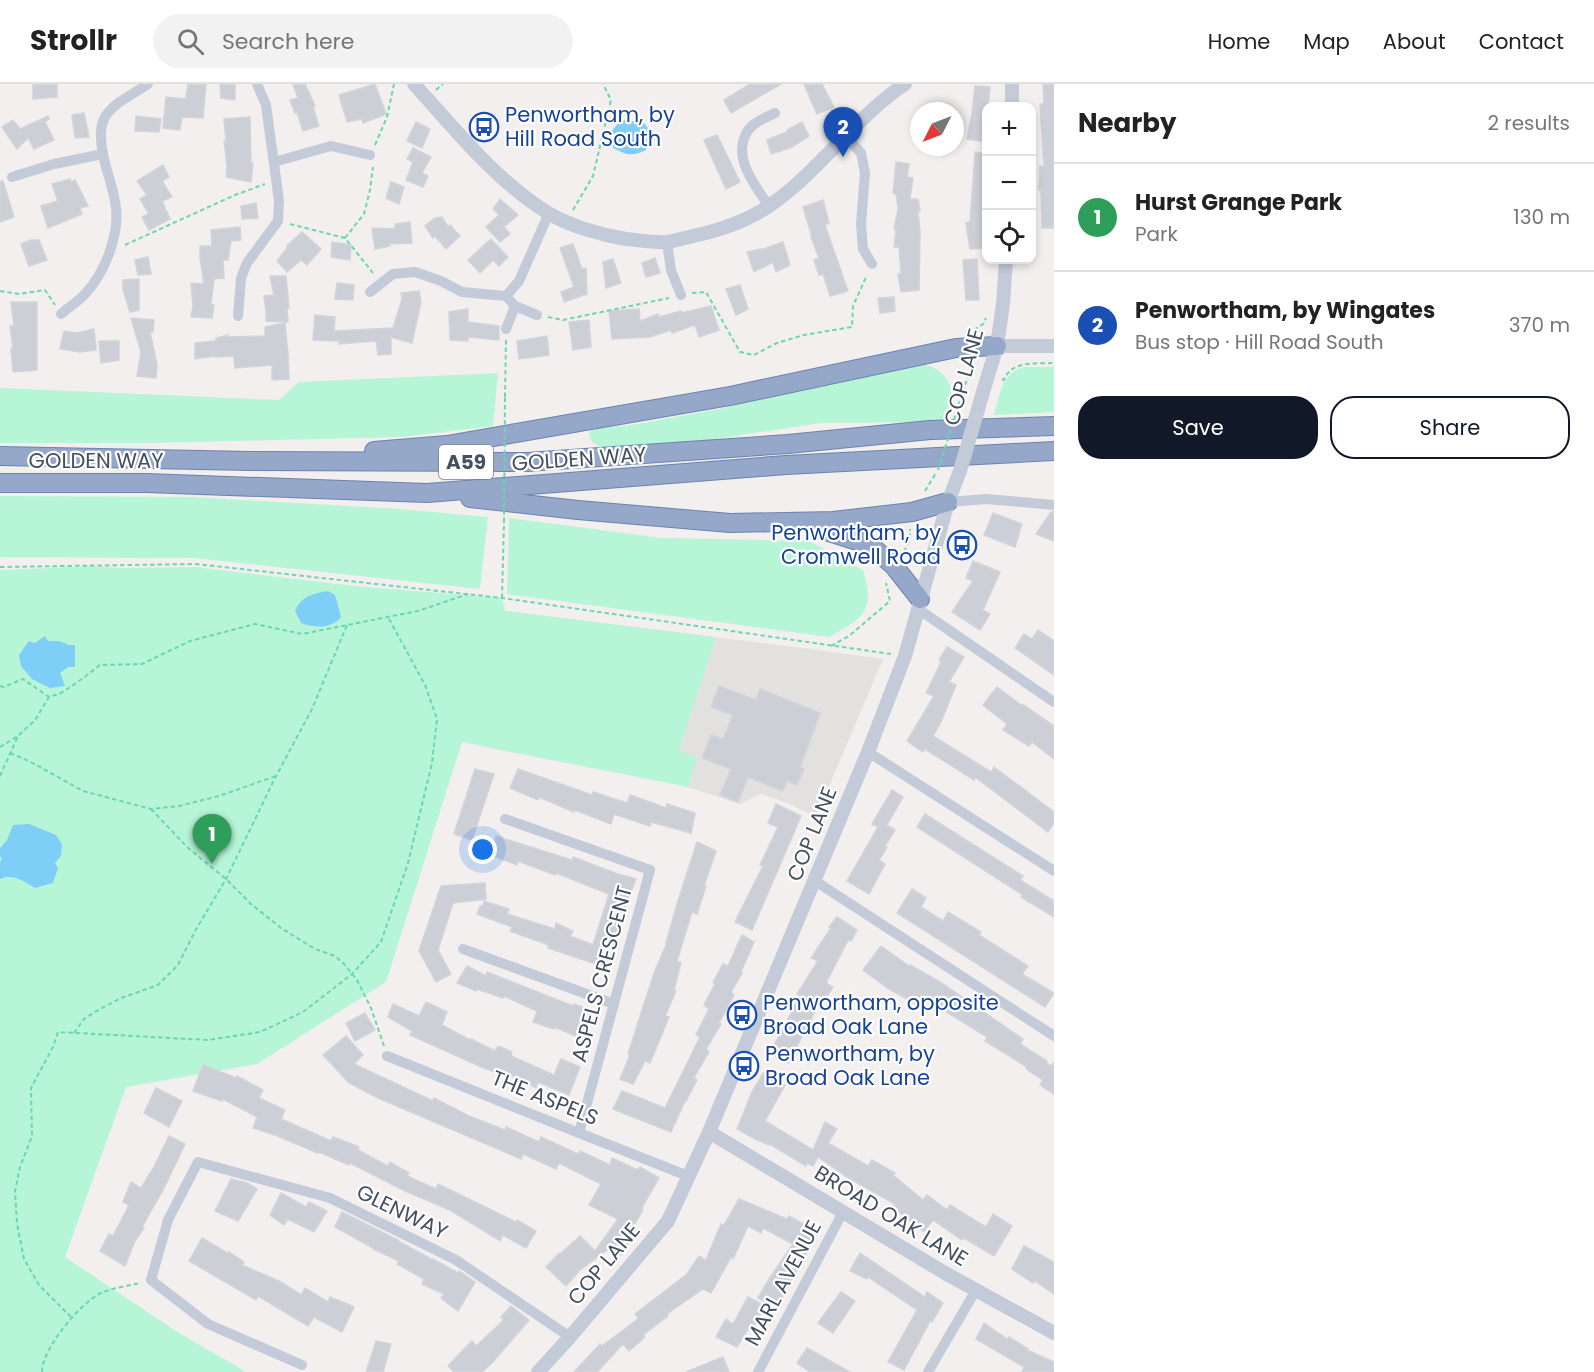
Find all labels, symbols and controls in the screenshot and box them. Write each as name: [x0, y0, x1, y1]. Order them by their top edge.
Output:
search box: [153, 14, 573, 68]
text: Strollr: [30, 21, 117, 60]
icon: search: [174, 25, 207, 58]
text: Search here: [222, 26, 354, 57]
text: Home: [1208, 27, 1270, 56]
text: Map: [1303, 27, 1350, 56]
text: About: [1383, 27, 1446, 56]
text: Contact: [1479, 27, 1564, 56]
place label: Penwortham, by Hill Road South: [505, 100, 675, 153]
north arrow: [910, 102, 964, 156]
map controls: [982, 102, 1036, 264]
button: +: [982, 102, 1036, 156]
text: Nearby: [1078, 105, 1176, 141]
pin: 2: [824, 107, 862, 157]
text: 2 results: [1487, 109, 1570, 137]
bus stop icon: Penwortham, by Hill Road South: [468, 111, 500, 143]
button: −: [982, 156, 1036, 210]
text: Hurst Grange Park: [1135, 187, 1342, 218]
text: 1: [1094, 203, 1101, 231]
text: 130 m: [1513, 203, 1570, 231]
button: locate: [982, 210, 1036, 264]
text: Park: [1135, 220, 1178, 248]
text: Penwortham, by Wingates: [1135, 295, 1435, 326]
text: 2: [1092, 311, 1103, 339]
text: 370 m: [1509, 311, 1570, 339]
street label: COP LANE: [937, 325, 990, 429]
text: Bus stop · Hill Road South: [1135, 328, 1384, 356]
button: Save: [1078, 396, 1318, 459]
button: Share: [1330, 396, 1570, 459]
street label: GOLDEN WAY: [511, 439, 647, 478]
road number: A59: [439, 445, 493, 479]
street label: GOLDEN WAY: [29, 446, 163, 475]
place label: Penwortham, by Cromwell Road: [771, 518, 941, 571]
bus stop icon: Penwortham, by Cromwell Road: [946, 529, 978, 561]
street label: COP LANE: [780, 782, 844, 885]
pin: 1: [192, 814, 232, 864]
your location: [468, 835, 497, 864]
street label: ASPELS CRESCENT: [564, 882, 639, 1065]
place label: Penwortham, opposite Broad Oak Lane: [763, 988, 999, 1041]
bus stop icon: Penwortham, opposite Broad Oak Lane: [726, 999, 758, 1031]
place label: Penwortham, by Broad Oak Lane: [765, 1039, 935, 1092]
bus stop icon: Penwortham, by Broad Oak Lane: [728, 1050, 760, 1082]
street label: THE ASPELS: [487, 1063, 603, 1132]
street label: BROAD OAK LANE: [809, 1158, 973, 1273]
street label: GLENWAY: [352, 1177, 453, 1246]
street label: MARL AVENUE: [737, 1215, 828, 1351]
street label: COP LANE: [561, 1216, 647, 1311]

